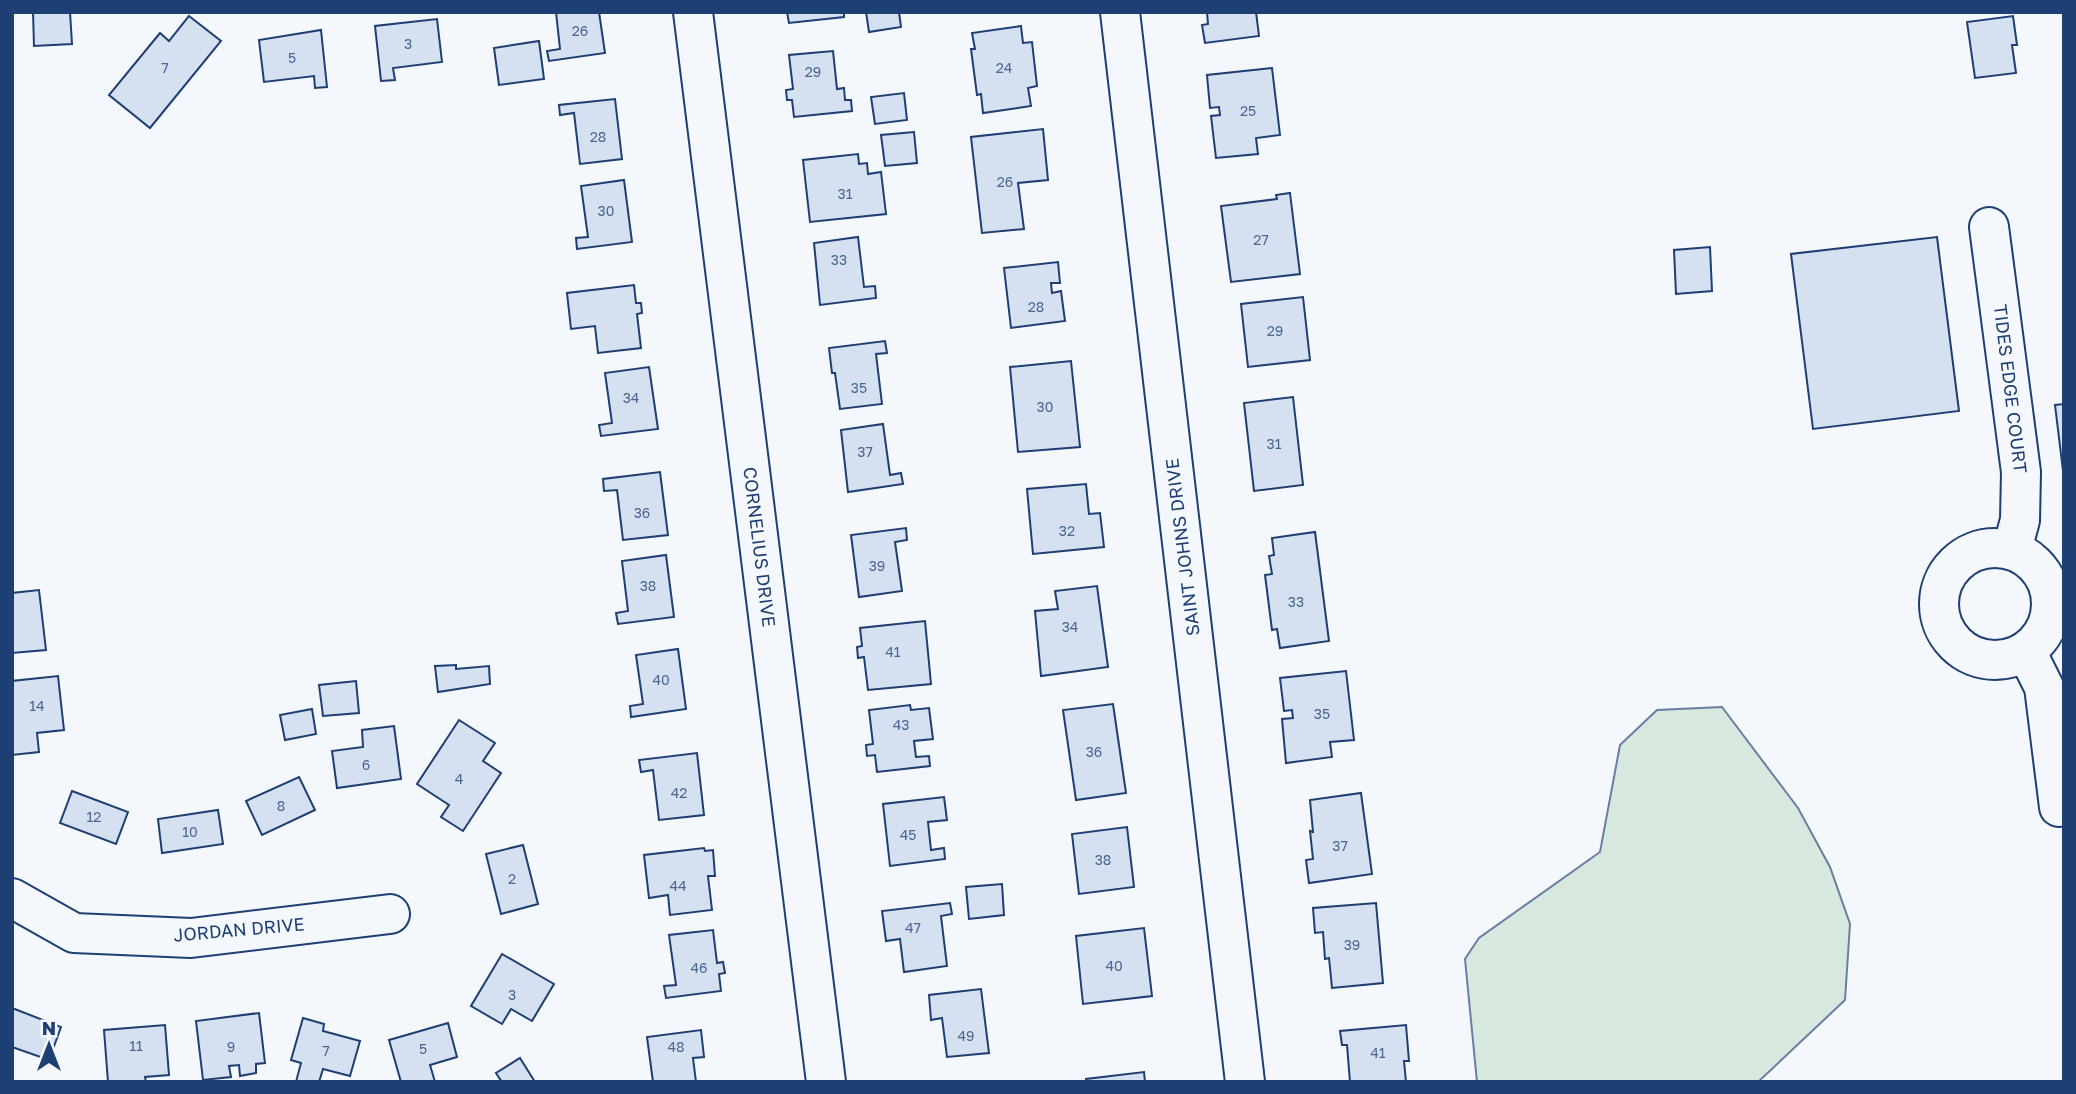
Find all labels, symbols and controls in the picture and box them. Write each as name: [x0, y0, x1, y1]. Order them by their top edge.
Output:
house number: 26: [572, 22, 588, 39]
house number: 3: [404, 35, 412, 52]
house number: 5: [288, 49, 296, 66]
house number: 7: [161, 59, 169, 76]
house number: 24: [996, 59, 1012, 76]
house number: 29: [805, 63, 821, 80]
house number: 25: [1240, 102, 1256, 119]
house number: 28: [590, 128, 606, 145]
house number: 26: [997, 173, 1013, 190]
house number: 31: [838, 185, 853, 202]
house number: 30: [598, 202, 614, 219]
house number: 27: [1253, 231, 1269, 248]
house number: 33: [831, 251, 847, 268]
house number: 28: [1028, 298, 1044, 315]
street label: TIDES EDGE COURT: [1990, 303, 2032, 475]
house number: 29: [1267, 322, 1283, 339]
house number: 35: [851, 379, 867, 396]
house number: 34: [623, 389, 639, 406]
house number: 30: [1037, 398, 1053, 415]
house number: 31: [1267, 435, 1282, 452]
house number: 37: [857, 443, 873, 460]
street label: SAINT JOHNS DRIVE: [1160, 457, 1204, 637]
street label: CORNELIUS DRIVE: [739, 466, 781, 628]
house number: 36: [634, 504, 650, 521]
house number: 32: [1059, 522, 1075, 539]
house number: 39: [869, 557, 885, 574]
house number: 38: [640, 577, 656, 594]
house number: 33: [1288, 593, 1304, 610]
house number: 34: [1062, 618, 1078, 635]
house number: 41: [885, 643, 901, 660]
house number: 40: [652, 671, 670, 688]
house number: 14: [29, 697, 45, 714]
house number: 35: [1314, 705, 1330, 722]
house number: 43: [893, 716, 909, 733]
house number: 36: [1086, 743, 1102, 760]
house number: 6: [362, 756, 370, 773]
house number: 4: [455, 770, 463, 787]
house number: 42: [671, 784, 687, 801]
house number: 8: [277, 797, 285, 814]
house number: 12: [87, 808, 101, 825]
house number: 10: [182, 823, 198, 840]
house number: 45: [900, 826, 916, 843]
house number: 37: [1332, 837, 1348, 854]
house number: 38: [1095, 851, 1111, 868]
house number: 2: [508, 870, 516, 887]
house number: 44: [669, 877, 687, 894]
street label: JORDAN DRIVE: [172, 912, 305, 946]
house number: 47: [905, 919, 921, 936]
house number: 39: [1344, 936, 1360, 953]
house number: 40: [1105, 957, 1123, 974]
house number: 46: [690, 959, 708, 976]
house number: 3: [508, 986, 516, 1003]
north arrow: [14, 1010, 84, 1080]
text: N: [42, 1016, 56, 1039]
house number: 49: [957, 1027, 975, 1044]
house number: 11: [129, 1037, 143, 1054]
house number: 9: [227, 1038, 235, 1055]
house number: 48: [667, 1038, 685, 1055]
house number: 5: [419, 1040, 427, 1057]
house number: 7: [322, 1042, 330, 1059]
house number: 41: [1370, 1044, 1386, 1061]

